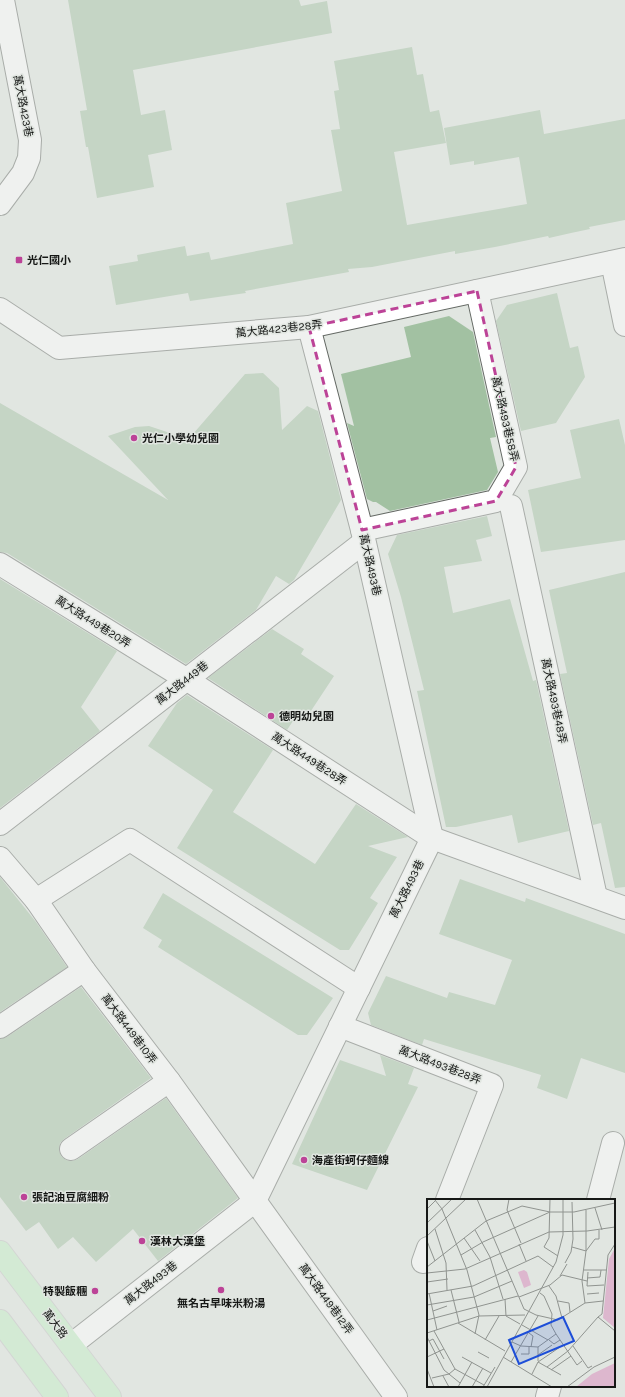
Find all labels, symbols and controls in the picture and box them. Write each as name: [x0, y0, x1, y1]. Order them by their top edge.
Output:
street label: 萬大路423巷: [11, 74, 35, 138]
place label: 光仁國小: [27, 254, 71, 267]
marker: 光仁國小: [14, 255, 24, 265]
street label: 萬大路423巷28弄: [235, 318, 323, 340]
street label: 萬大路493巷58弄: [489, 375, 521, 463]
place label: 光仁小學幼兒園: [142, 432, 219, 445]
marker: 光仁小學幼兒園: [129, 433, 139, 443]
street label: 萬大路493巷: [357, 533, 383, 597]
street label: 萬大路449巷20弄: [53, 594, 133, 650]
street label: 萬大路493巷48弄: [539, 657, 569, 745]
street label: 萬大路449巷: [153, 659, 211, 707]
place label: 德明幼兒園: [279, 710, 334, 723]
marker: 德明幼兒園: [266, 711, 276, 721]
street label: 萬大路449巷28弄: [269, 730, 349, 788]
street label: 萬大路493巷: [387, 858, 427, 920]
street label: 萬大路449巷10弄: [99, 992, 159, 1066]
street label: 萬大路493巷28弄: [397, 1043, 483, 1087]
place label: 海產街蚵仔麵線: [312, 1154, 389, 1167]
marker: 海產街蚵仔麵線: [299, 1155, 309, 1165]
place label: 張記油豆腐細粉: [32, 1191, 109, 1204]
marker: 張記油豆腐細粉: [19, 1192, 29, 1202]
inset map: [427, 1199, 615, 1387]
place label: 漢林大漢堡: [150, 1235, 205, 1248]
marker: 漢林大漢堡: [137, 1236, 147, 1246]
street label: 萬大路493巷: [122, 1258, 180, 1308]
street label: 萬大路449巷12弄: [296, 1261, 356, 1337]
place label: 特製飯糰: [43, 1285, 87, 1298]
marker: 無名古早味米粉湯: [216, 1285, 226, 1295]
marker: 特製飯糰: [90, 1286, 100, 1296]
place label: 無名古早味米粉湯: [177, 1297, 265, 1310]
street label: 萬大路: [40, 1307, 70, 1341]

